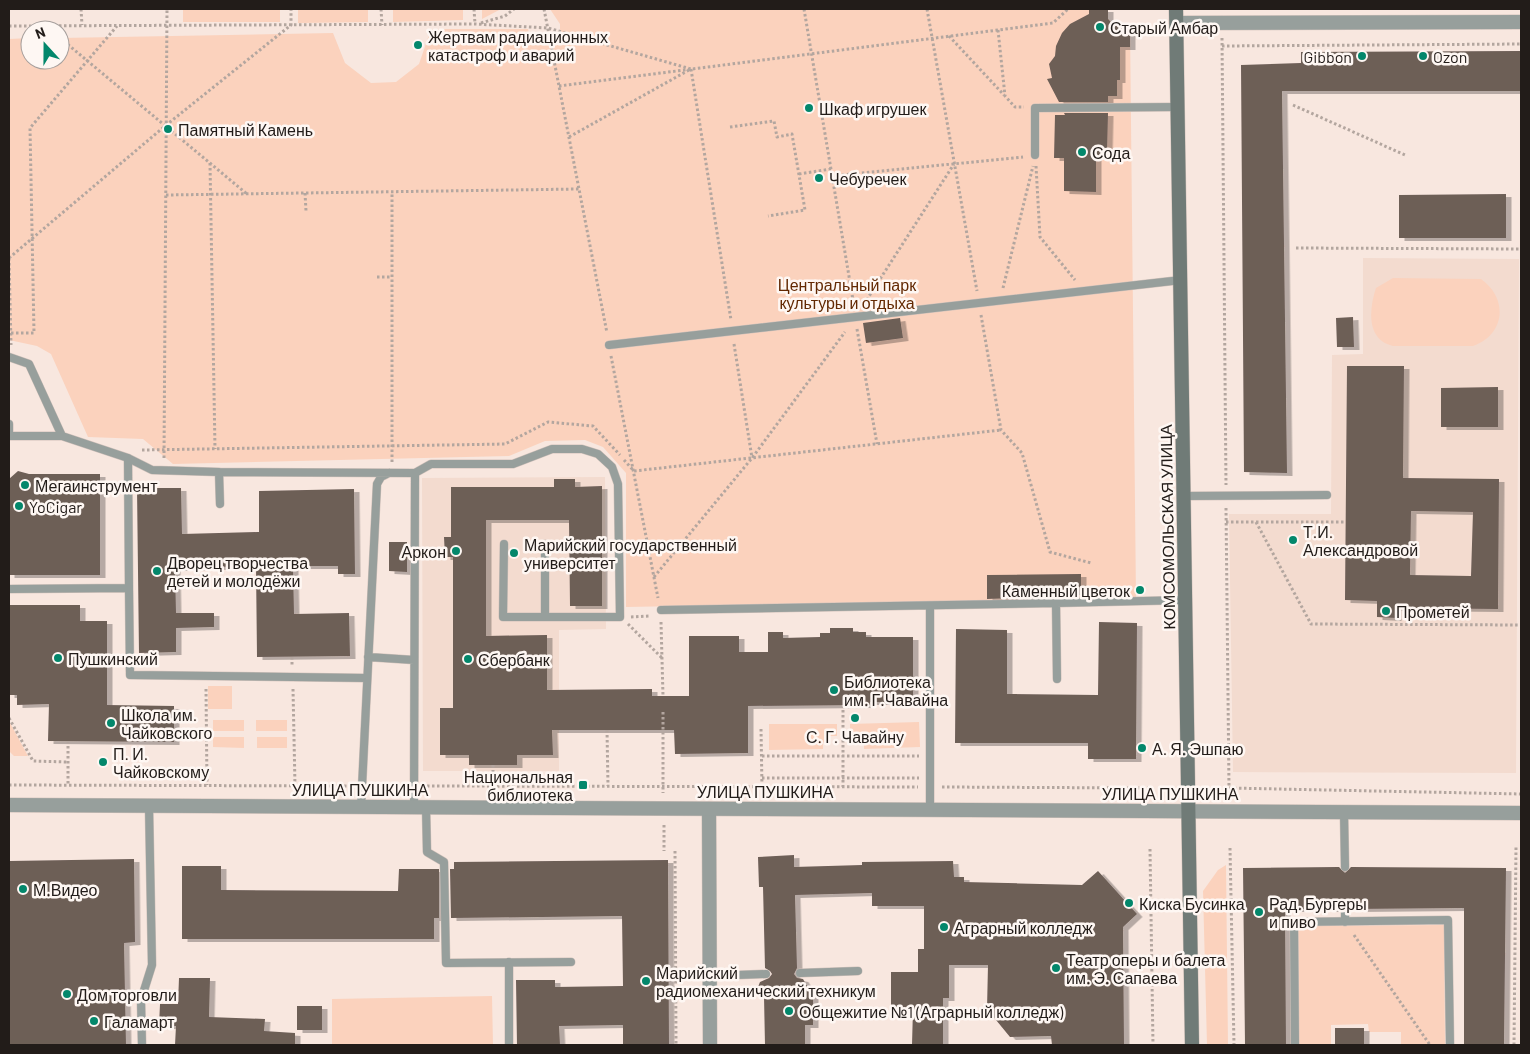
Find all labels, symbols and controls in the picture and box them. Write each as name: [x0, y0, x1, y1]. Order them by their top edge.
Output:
place label: Старый Амбар: [1110, 18, 1218, 37]
north arrow: [20, 20, 70, 70]
marker: Старый Амбар: [1094, 21, 1106, 33]
text: N: [33, 23, 48, 42]
place label: Жертвам радиационных катастроф и аварий: [428, 27, 608, 64]
marker: Жертвам радиационных катастроф и аварий: [412, 39, 424, 51]
place label: Gibbon: [1303, 47, 1352, 66]
place label: Ozon: [1433, 47, 1467, 66]
marker: Gibbon: [1356, 50, 1368, 62]
marker: Ozon: [1417, 50, 1429, 62]
place label: Шкаф игрушек: [819, 99, 928, 118]
marker: Шкаф игрушек: [803, 102, 815, 114]
place label: Памятный Камень: [178, 120, 313, 139]
marker: Памятный Камень: [162, 123, 174, 135]
place label: Сода: [1092, 143, 1130, 162]
marker: Сода: [1076, 146, 1088, 158]
place label: Чебуречек: [829, 169, 908, 188]
marker: Чебуречек: [813, 172, 825, 184]
park label: Центральный парк культуры и отдыха: [778, 275, 917, 312]
street label: КОМСОМОЛЬСКАЯ УЛИЦА: [1156, 424, 1178, 630]
place label: Мегаинструмент: [35, 476, 158, 495]
marker: Мегаинструмент: [19, 479, 31, 491]
place label: YoCigar: [29, 497, 82, 516]
marker: YoCigar: [13, 500, 25, 512]
place label: Т.И. Александровой: [1303, 522, 1418, 559]
marker: Т.И. Александровой: [1287, 534, 1299, 546]
place label: Марийский государственный университет: [524, 535, 737, 572]
place label: Аркон: [402, 542, 446, 561]
marker: Аркон: [450, 545, 462, 557]
marker: Марийский государственный университет: [508, 547, 520, 559]
place label: Дворец творчества детей и молодёжи: [167, 553, 308, 590]
marker: Дворец творчества детей и молодёжи: [151, 565, 163, 577]
place label: Каменный цветок: [1002, 581, 1131, 600]
marker: Каменный цветок: [1134, 584, 1146, 596]
place label: Прометей: [1396, 602, 1470, 621]
marker: Прометей: [1380, 605, 1392, 617]
place label: Пушкинский: [68, 649, 158, 668]
place label: Сбербанк: [478, 650, 551, 669]
marker: Пушкинский: [52, 652, 64, 664]
marker: Сбербанк: [462, 653, 474, 665]
place label: Библиотека им. Г.Чавайна: [844, 672, 948, 709]
marker: Библиотека им. Г.Чавайна: [828, 684, 840, 696]
place label: Школа им. Чайковского: [121, 705, 212, 742]
marker: С. Г. Чавайну: [849, 712, 861, 724]
marker: Школа им. Чайковского: [105, 717, 117, 729]
place label: С. Г. Чавайну: [806, 727, 904, 746]
place label: А. Я. Эшпаю: [1152, 739, 1243, 758]
marker: А. Я. Эшпаю: [1136, 742, 1148, 754]
place label: П. И. Чайковскому: [113, 744, 209, 781]
marker: П. И. Чайковскому: [97, 756, 109, 768]
place label: Национальная библиотека: [464, 767, 573, 804]
marker: Национальная библиотека: [577, 779, 589, 791]
street label: УЛИЦА ПУШКИНА: [292, 780, 429, 799]
street label: УЛИЦА ПУШКИНА: [697, 782, 834, 801]
street label: УЛИЦА ПУШКИНА: [1102, 784, 1239, 803]
place label: М.Видео: [33, 880, 98, 899]
marker: М.Видео: [17, 883, 29, 895]
place label: Киска Бусинка: [1139, 894, 1245, 913]
place label: Рад. Бургеры и пиво: [1269, 894, 1367, 931]
marker: Киска Бусинка: [1123, 897, 1135, 909]
marker: Рад. Бургеры и пиво: [1253, 906, 1265, 918]
place label: Аграрный колледж: [954, 918, 1093, 937]
marker: Аграрный колледж: [938, 921, 950, 933]
place label: Театр оперы и балета им. Э. Сапаева: [1066, 950, 1225, 987]
marker: Театр оперы и балета им. Э. Сапаева: [1050, 962, 1062, 974]
place label: Марийский радиомеханический техникум: [656, 963, 876, 1000]
marker: Марийский радиомеханический техникум: [640, 975, 652, 987]
place label: Дом торговли: [77, 985, 177, 1004]
marker: Дом торговли: [61, 988, 73, 1000]
place label: Общежитие №1 (Аграрный колледж): [799, 1002, 1064, 1021]
marker: Общежитие №1 (Аграрный колледж): [783, 1005, 795, 1017]
place label: Галамарт: [104, 1012, 175, 1031]
marker: Галамарт: [88, 1015, 100, 1027]

